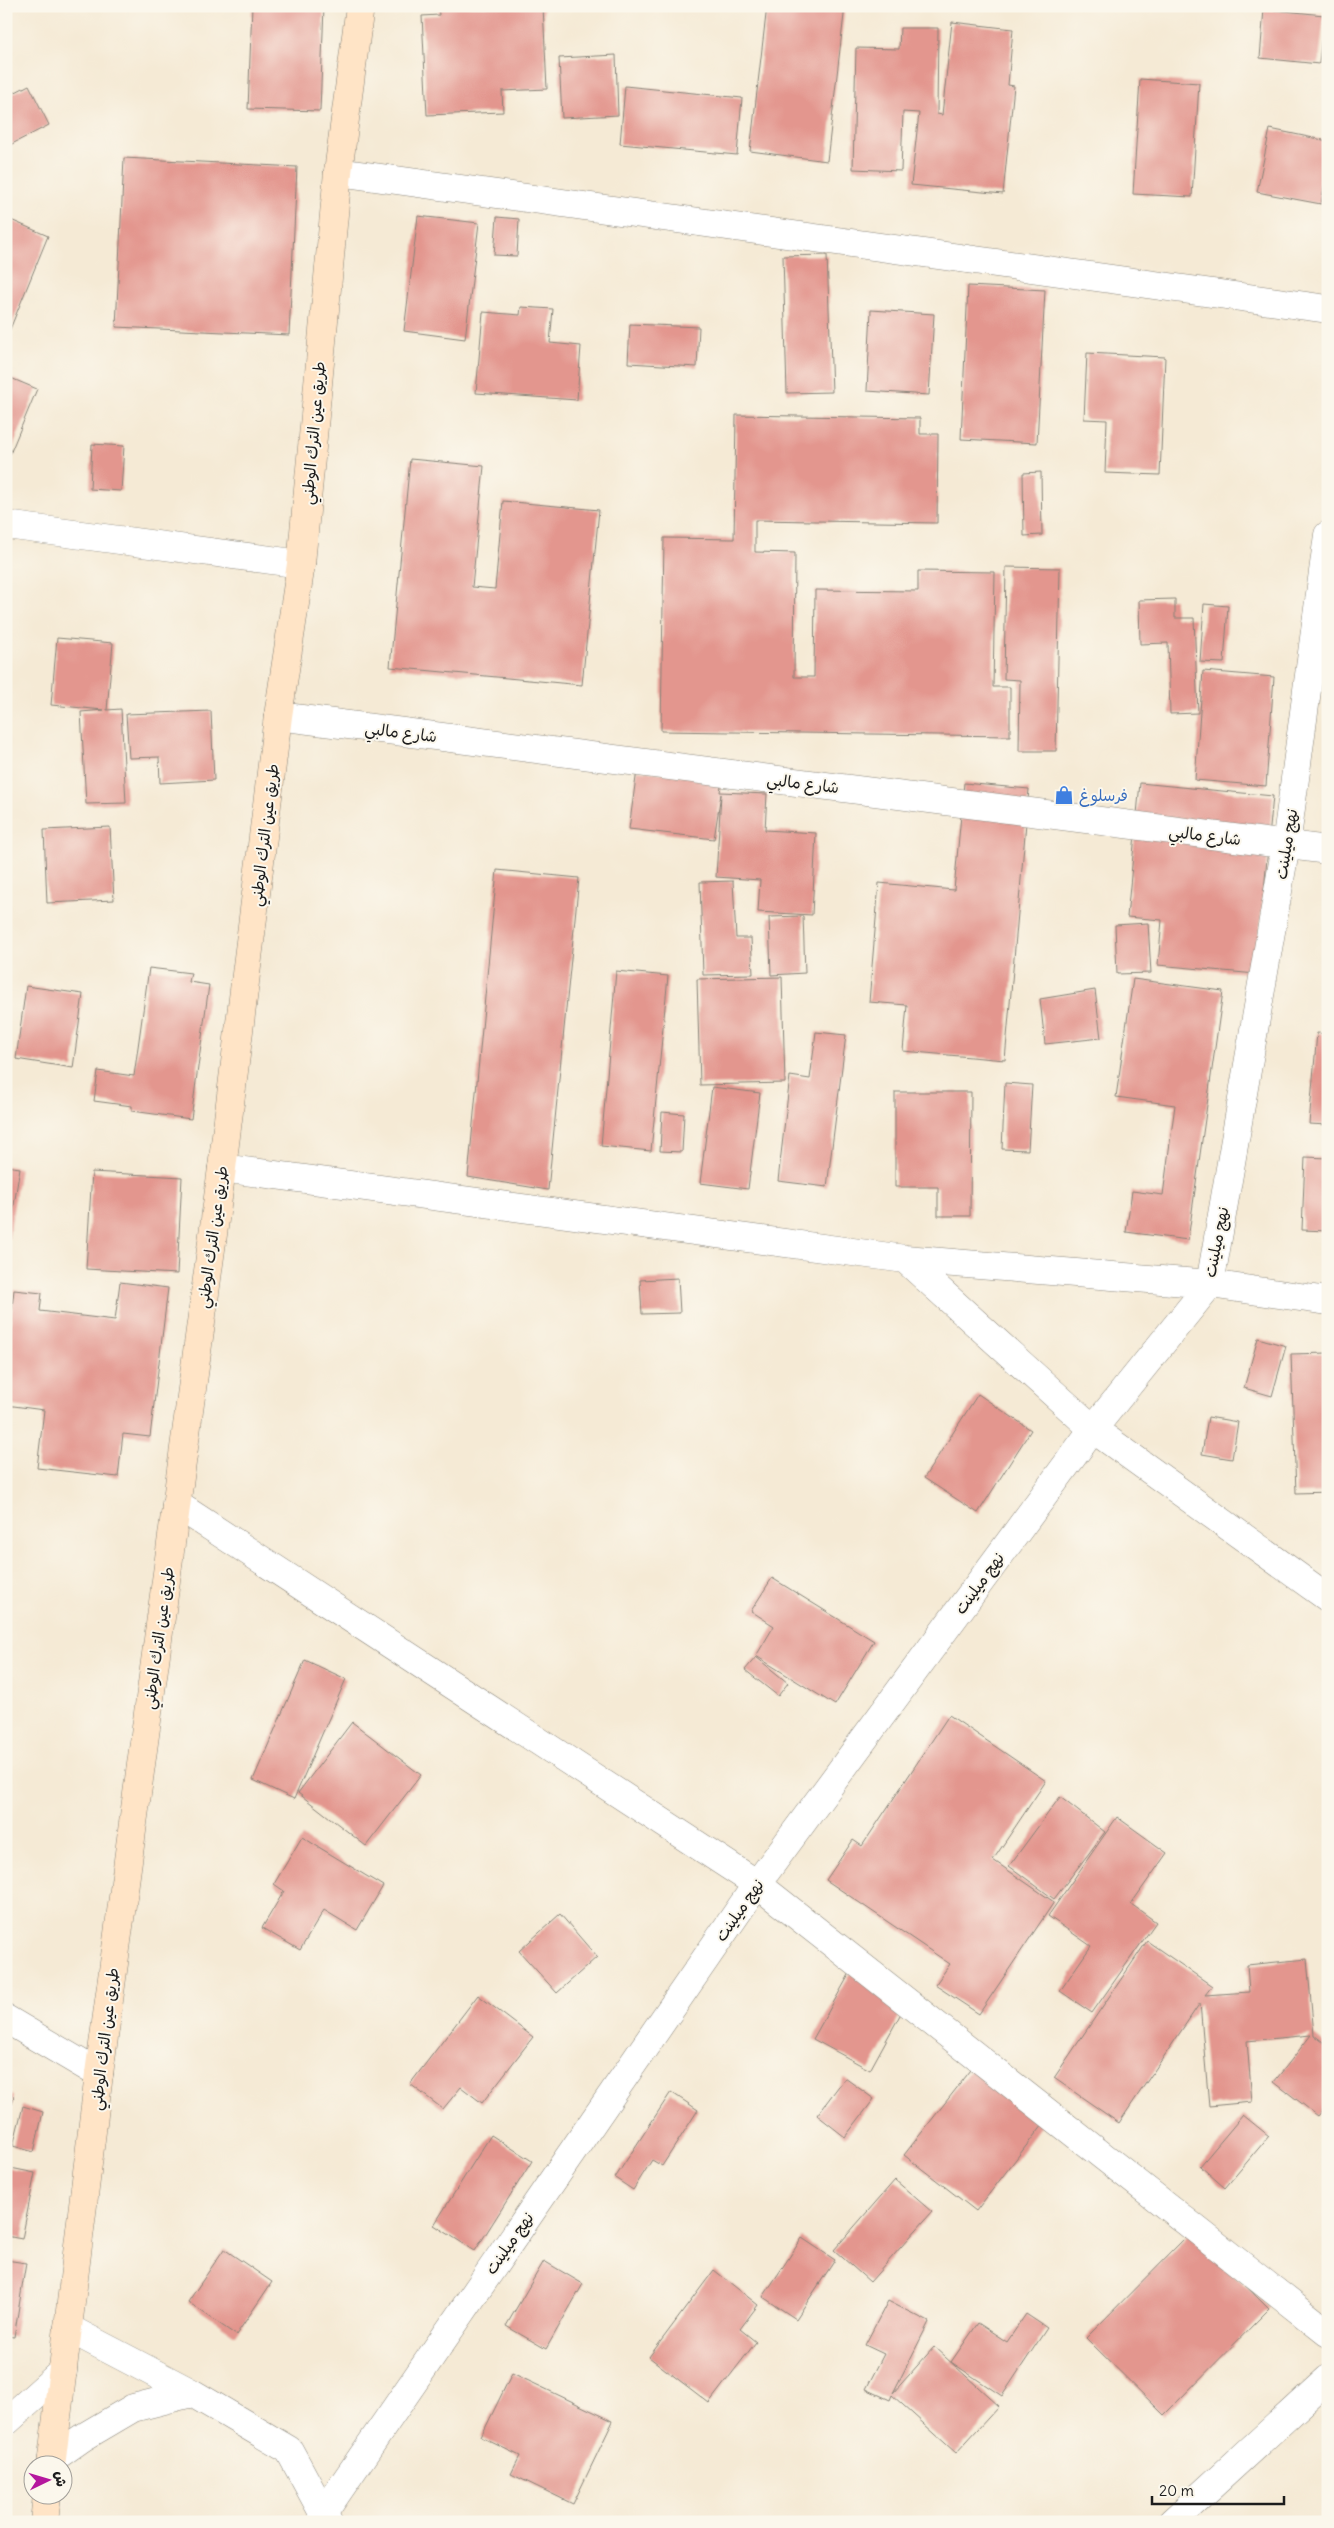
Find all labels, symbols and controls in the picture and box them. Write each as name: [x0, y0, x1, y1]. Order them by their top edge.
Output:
street label: طريق عين الترك الوطني: [297, 360, 334, 506]
street label: شارع مالبي: [363, 718, 438, 751]
street label: طريق عين الترك الوطني: [245, 762, 288, 908]
street label: شارع مالبي: [765, 769, 840, 802]
shop icon: فرسلوغ: [1053, 784, 1075, 806]
place label: فرسلوغ: [1079, 785, 1128, 807]
street label: نهج ميلينت: [1271, 807, 1302, 881]
street label: شارع مالبي: [1167, 821, 1242, 854]
street label: طريق عين الترك الوطني: [192, 1164, 237, 1310]
street label: نهج ميلينت: [1199, 1205, 1234, 1279]
street label: نهج ميلينت: [950, 1548, 1009, 1618]
street label: طريق عين الترك الوطني: [138, 1565, 183, 1711]
street label: نهج ميلينت: [710, 1875, 769, 1946]
street label: طريق عين الترك الوطني: [85, 1966, 128, 2112]
street label: نهج ميلينت: [480, 2208, 539, 2279]
north arrow: [22, 2456, 72, 2506]
text: ش: [51, 2470, 71, 2487]
scale bar: [1152, 2473, 1284, 2505]
text: 20 m: [1159, 2481, 1194, 2500]

